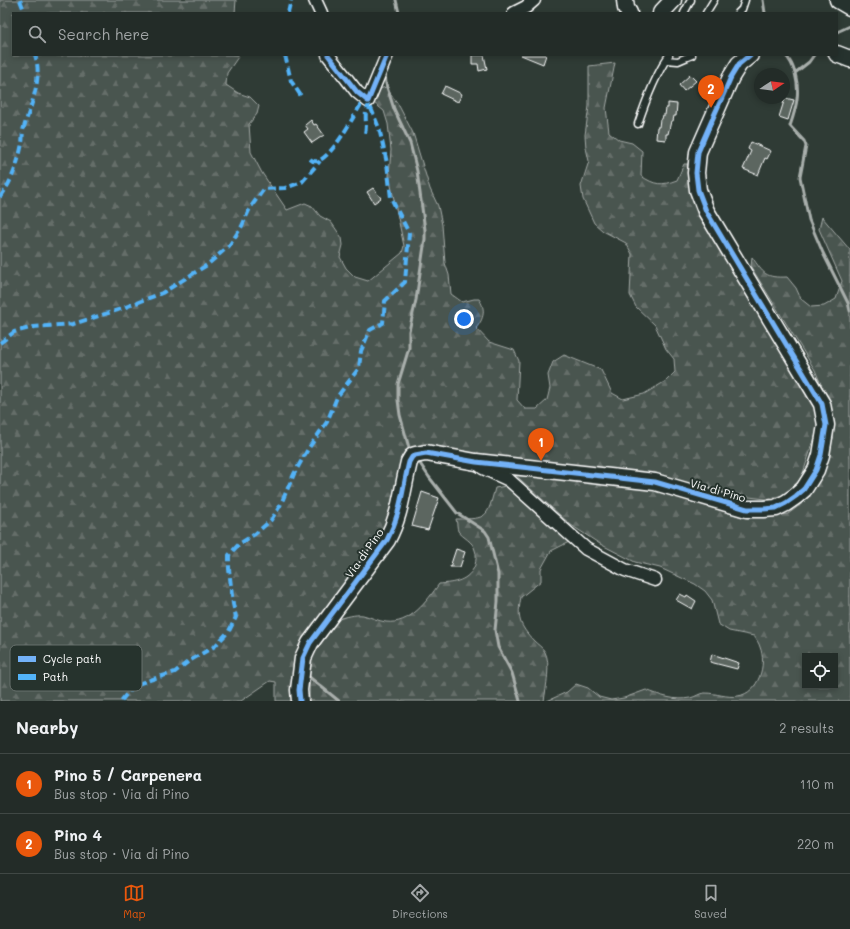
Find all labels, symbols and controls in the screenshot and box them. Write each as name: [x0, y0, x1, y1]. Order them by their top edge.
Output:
search box: [12, 12, 838, 56]
icon: search: [26, 23, 48, 45]
text: Search here: [58, 24, 149, 44]
north arrow: [754, 68, 790, 104]
pin: 2: [698, 75, 724, 108]
your location: [454, 309, 474, 329]
pin: 1: [528, 428, 554, 461]
street label: Via di Pino: [688, 475, 748, 505]
street label: Via di Pino: [341, 525, 387, 581]
legend: [10, 645, 142, 691]
text: Cycle path: [43, 651, 101, 666]
map controls: [802, 653, 838, 689]
button: locate: [802, 653, 838, 689]
text: Path: [43, 669, 68, 684]
text: Nearby: [16, 716, 78, 738]
text: 2 results: [779, 719, 834, 736]
text: Pino 5 / Carpenera: [54, 765, 202, 785]
text: 1: [26, 775, 32, 792]
text: 110 m: [800, 775, 834, 792]
text: Bus stop · Via di Pino: [54, 785, 189, 802]
text: Pino 4: [54, 825, 102, 845]
text: 2: [25, 835, 33, 852]
text: 220 m: [797, 835, 834, 852]
text: Bus stop · Via di Pino: [54, 845, 189, 862]
tab: Map: [123, 882, 146, 921]
tab: Directions: [392, 882, 448, 921]
tab: Saved: [694, 882, 727, 921]

